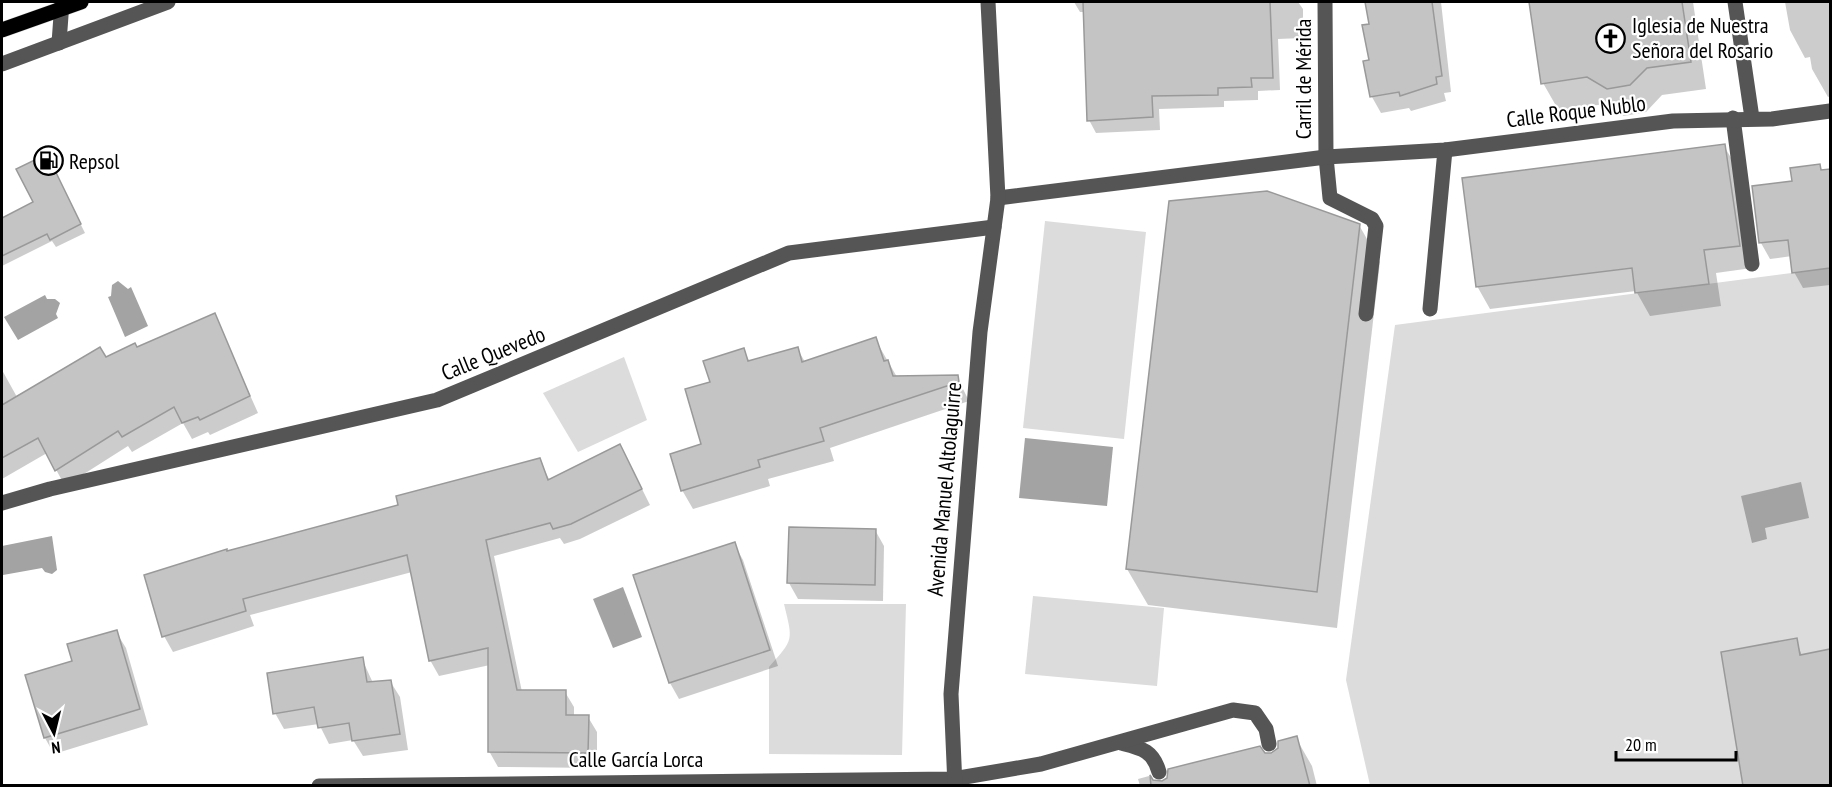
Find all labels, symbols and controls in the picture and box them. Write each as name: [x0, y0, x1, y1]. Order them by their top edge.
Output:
place label: Iglesia de Nuestra Señora del Rosario: [1632, 11, 1773, 64]
street label: Carril de Mérida: [1289, 19, 1317, 139]
church icon: Iglesia de Nuestra Señora del Rosario: [1595, 22, 1627, 54]
street label: Calle Roque Nublo: [1505, 89, 1647, 133]
fuel station icon: Repsol: [32, 145, 64, 177]
place label: Repsol: [69, 147, 120, 175]
street label: Calle Quevedo: [437, 319, 549, 387]
street label: Avenida Manuel Altolaguirre: [921, 381, 967, 597]
north arrow: [24, 703, 84, 763]
scale bar: [1616, 724, 1736, 762]
text: 20 m: [1625, 733, 1657, 756]
text: N: [50, 737, 61, 758]
street label: Calle García Lorca: [569, 745, 703, 773]

